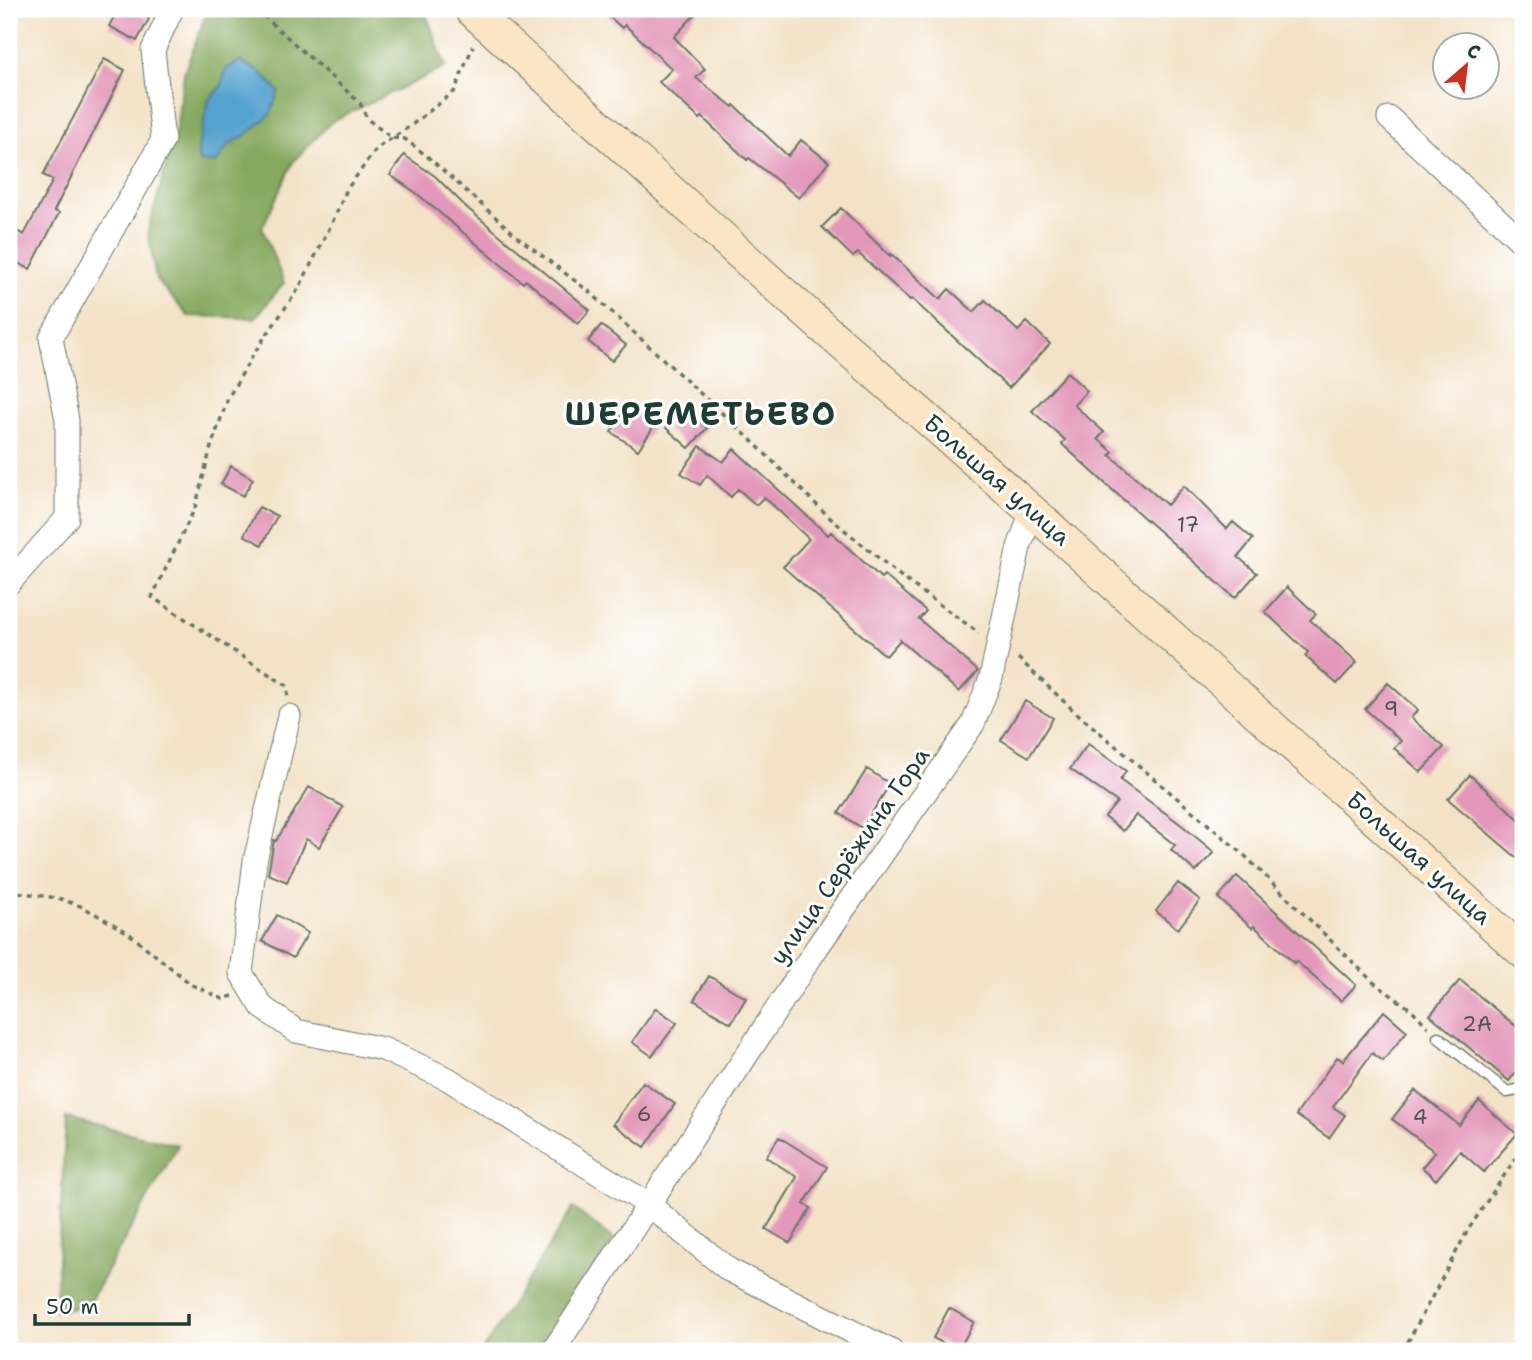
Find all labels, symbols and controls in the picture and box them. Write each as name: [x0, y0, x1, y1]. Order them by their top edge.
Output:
north arrow: [1430, 32, 1500, 102]
text: С: [1463, 38, 1485, 65]
district label: ШЕРЕМЕТЬЕВО: [565, 392, 837, 435]
street label: Большая улица: [917, 407, 1077, 553]
house number: 17: [1177, 511, 1199, 539]
house number: 9: [1384, 695, 1398, 723]
street label: улица Серёжина Гора: [763, 741, 937, 971]
street label: Большая улица: [1340, 784, 1499, 932]
house number: 2А: [1462, 1010, 1492, 1038]
house number: 6: [637, 1100, 651, 1128]
house number: 4: [1413, 1103, 1427, 1131]
scale bar: [35, 1283, 189, 1327]
text: 50 m: [46, 1293, 99, 1321]

